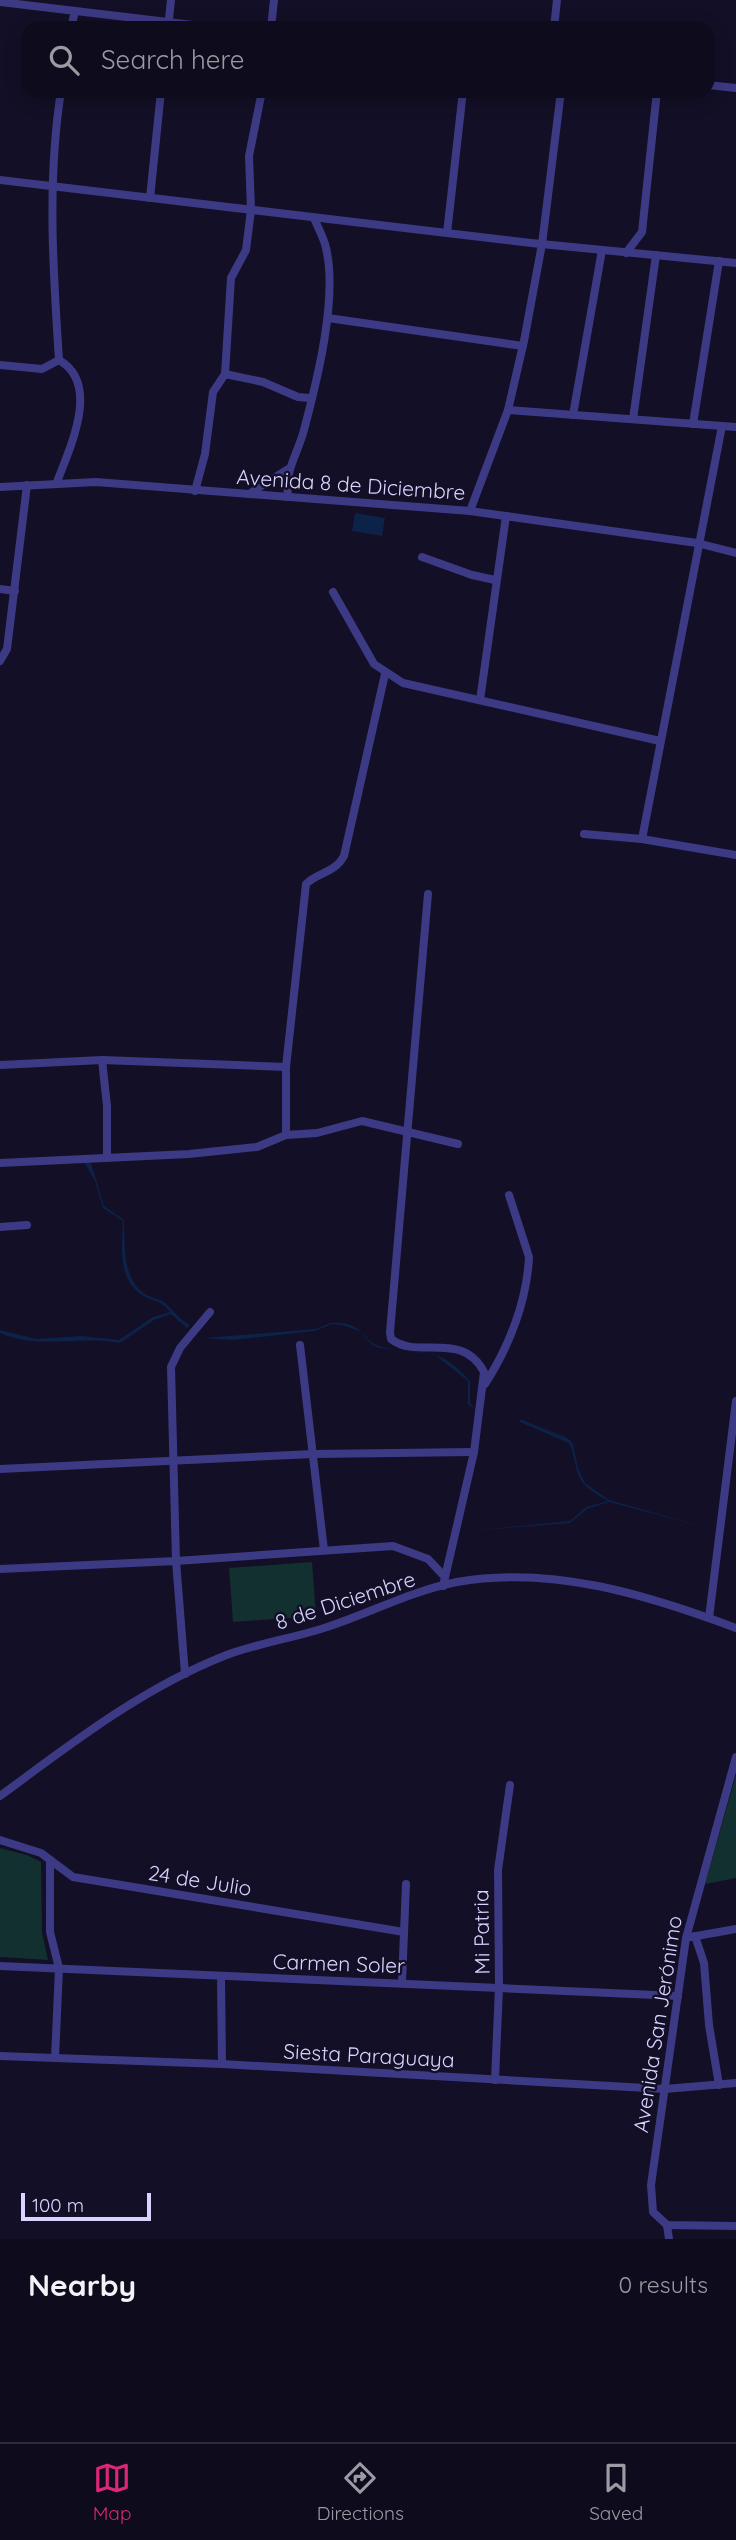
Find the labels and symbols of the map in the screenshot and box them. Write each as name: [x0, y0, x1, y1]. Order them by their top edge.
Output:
street label: Avenida 8 de Diciembre: [236, 463, 466, 505]
street label: 8 de Diciembre: [272, 1565, 418, 1635]
street label: 24 de Julio: [146, 1859, 254, 1901]
street label: Mi Patria: [467, 1889, 495, 1975]
street label: Avenida San Jerónimo: [627, 1914, 687, 2134]
street label: Carmen Soler: [272, 1948, 406, 1978]
street label: Siesta Paraguaya: [283, 2038, 455, 2072]
scale bar: [21, 2190, 150, 2222]

